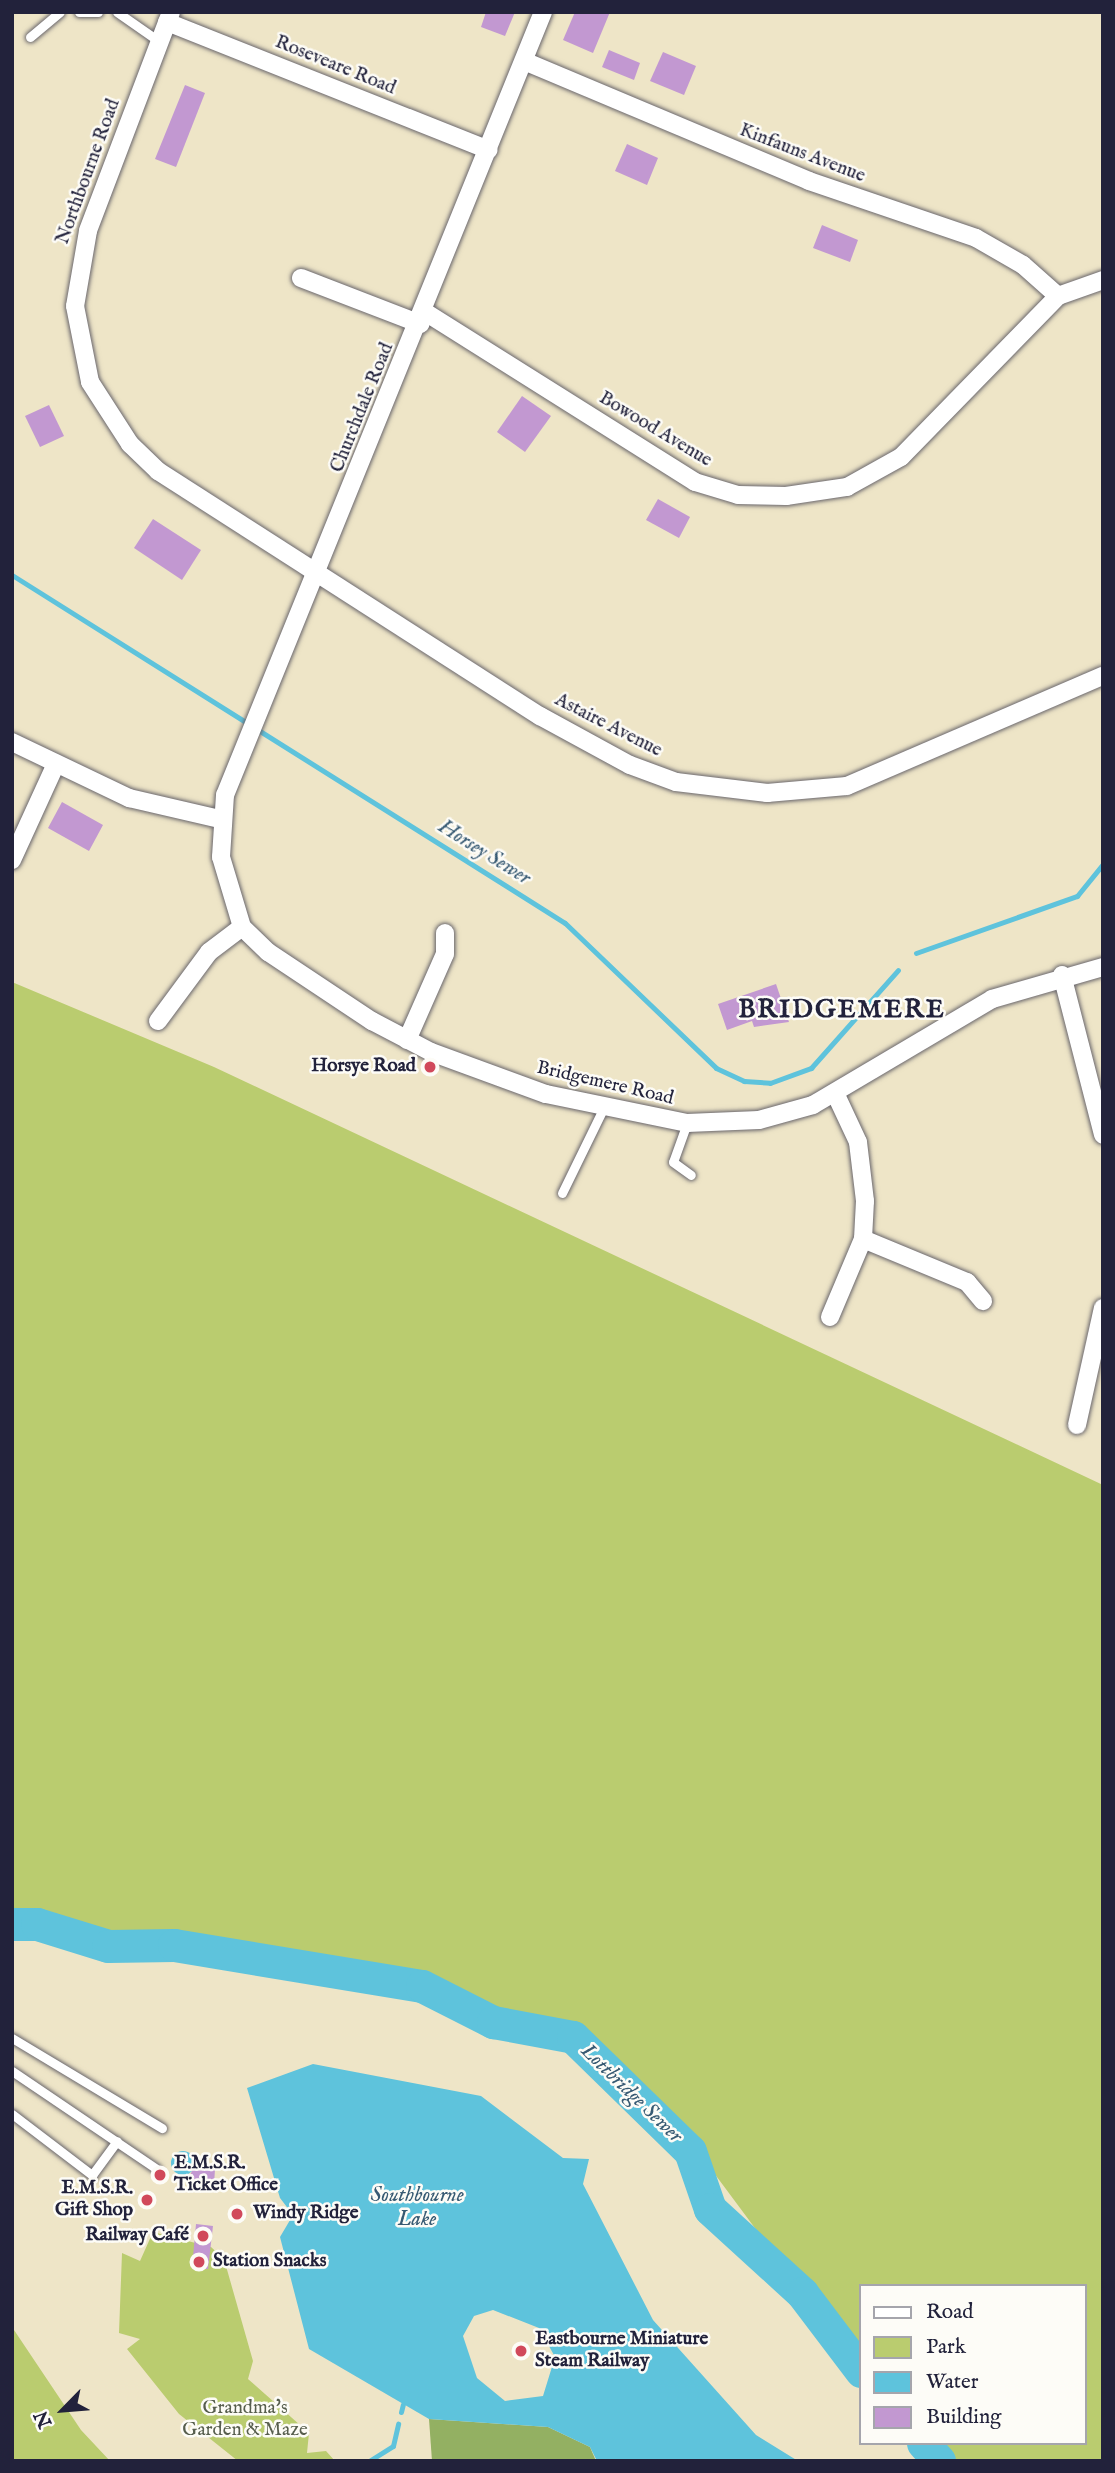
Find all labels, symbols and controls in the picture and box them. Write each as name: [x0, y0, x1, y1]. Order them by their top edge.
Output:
street label: Roseveare Road: [271, 31, 399, 101]
street label: Northbourne Road: [52, 96, 126, 248]
street label: Kinfauns Avenue: [736, 120, 868, 188]
street label: Churchdale Road: [327, 340, 399, 476]
street label: Bowood Avenue: [594, 387, 716, 473]
street label: Astaire Avenue: [551, 689, 665, 763]
water label: Horsey Sewer: [433, 815, 535, 891]
district label: BRIDGEMERE: [739, 994, 945, 1026]
place label: Horsye Road: [311, 1056, 416, 1078]
street label: Bridgemere Road: [534, 1057, 676, 1111]
marker: Horsye Road: [422, 1059, 438, 1075]
water label: Lottbridge Sewer: [575, 2039, 687, 2149]
place label: E.M.S.R. Ticket Office: [174, 2153, 278, 2197]
marker: E.M.S.R. Ticket Office: [152, 2167, 168, 2183]
place label: E.M.S.R. Gift Shop: [55, 2178, 133, 2222]
water label: Southbourne Lake: [370, 2183, 464, 2233]
marker: E.M.S.R. Gift Shop: [139, 2192, 155, 2208]
place label: Windy Ridge: [253, 2203, 358, 2225]
marker: Windy Ridge: [227, 2204, 247, 2224]
place label: Railway Café: [85, 2225, 189, 2247]
marker: Railway Café: [195, 2228, 211, 2244]
place label: Station Snacks: [213, 2251, 326, 2273]
marker: Station Snacks: [191, 2254, 207, 2270]
legend: [860, 2284, 1087, 2445]
text: Road: [926, 2299, 973, 2326]
place label: Eastbourne Miniature Steam Railway: [535, 2329, 708, 2373]
text: Park: [926, 2334, 966, 2361]
marker: Eastbourne Miniature Steam Railway: [513, 2343, 529, 2359]
text: Water: [926, 2369, 978, 2396]
north arrow: [28, 2375, 98, 2445]
park label: Grandma's Garden & Maze: [182, 2398, 308, 2442]
text: Building: [926, 2404, 1001, 2431]
text: N: [30, 2406, 58, 2431]

